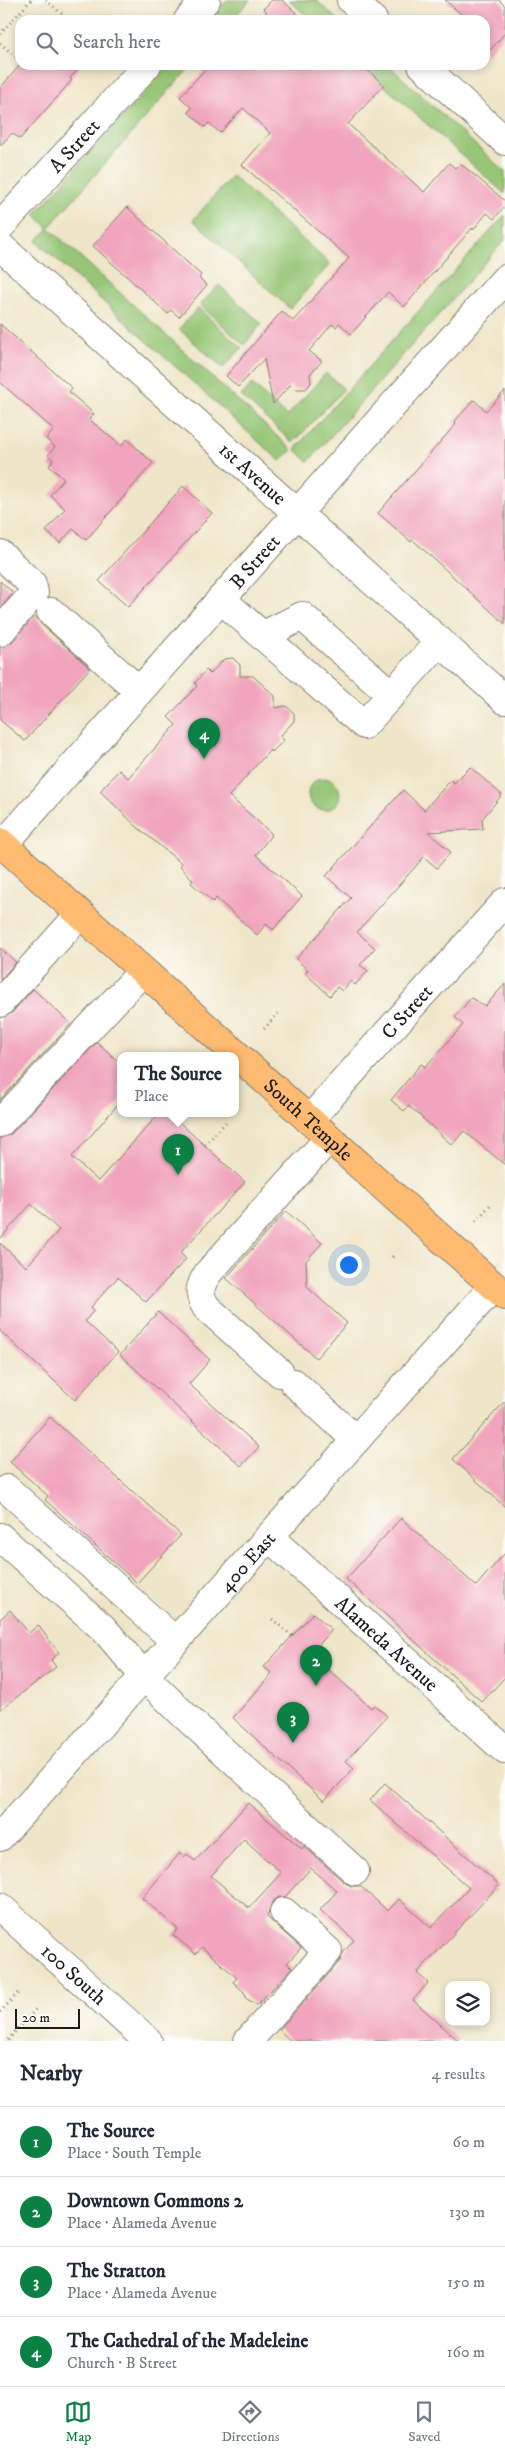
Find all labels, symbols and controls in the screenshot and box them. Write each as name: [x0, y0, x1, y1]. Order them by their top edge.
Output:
search box: [15, 15, 490, 70]
icon: search: [33, 29, 61, 57]
text: Search here: [73, 31, 161, 54]
street label: A Street: [44, 114, 106, 179]
street label: 1st Avenue: [213, 438, 291, 511]
street label: B Street: [225, 530, 286, 595]
pin: 4: [188, 718, 220, 759]
street label: C Street: [377, 980, 439, 1045]
popup: [117, 1052, 239, 1117]
text: The Source: [134, 1063, 222, 1086]
street label: South Temple: [258, 1074, 358, 1167]
text: Place: [134, 1086, 169, 1106]
pin: 1: [162, 1134, 194, 1175]
your location: [336, 1252, 362, 1278]
street label: 400 East: [214, 1527, 282, 1598]
street label: Alameda Avenue: [329, 1591, 443, 1698]
pin: 2: [300, 1645, 332, 1686]
pin: 3: [277, 1702, 309, 1743]
street label: 100 South: [35, 1939, 112, 2012]
map controls: [445, 1981, 490, 2026]
button: layers: [445, 1981, 490, 2026]
scale bar: [15, 2006, 80, 2029]
text: 20 m: [22, 2009, 50, 2027]
text: Nearby: [20, 2061, 82, 2087]
text: 4 results: [432, 2064, 485, 2084]
text: The Source: [67, 2120, 155, 2143]
text: 1: [33, 2132, 39, 2152]
text: 60 m: [453, 2132, 485, 2152]
text: Place · South Temple: [67, 2143, 201, 2163]
text: Downtown Commons 2: [67, 2190, 243, 2213]
text: 2: [32, 2202, 40, 2222]
text: 130 m: [449, 2202, 485, 2222]
text: Place · Alameda Avenue: [67, 2213, 217, 2233]
text: The Stratton: [67, 2260, 166, 2283]
text: 3: [33, 2272, 39, 2292]
text: 150 m: [447, 2272, 485, 2292]
text: Place · Alameda Avenue: [67, 2283, 217, 2303]
text: The Cathedral of the Madeleine: [67, 2330, 308, 2353]
text: 4: [31, 2342, 41, 2362]
text: 160 m: [447, 2342, 485, 2362]
text: Church · B Street: [67, 2353, 177, 2373]
tab: Map: [64, 2398, 92, 2446]
tab: Directions: [221, 2398, 279, 2446]
tab: Saved: [408, 2398, 441, 2446]

